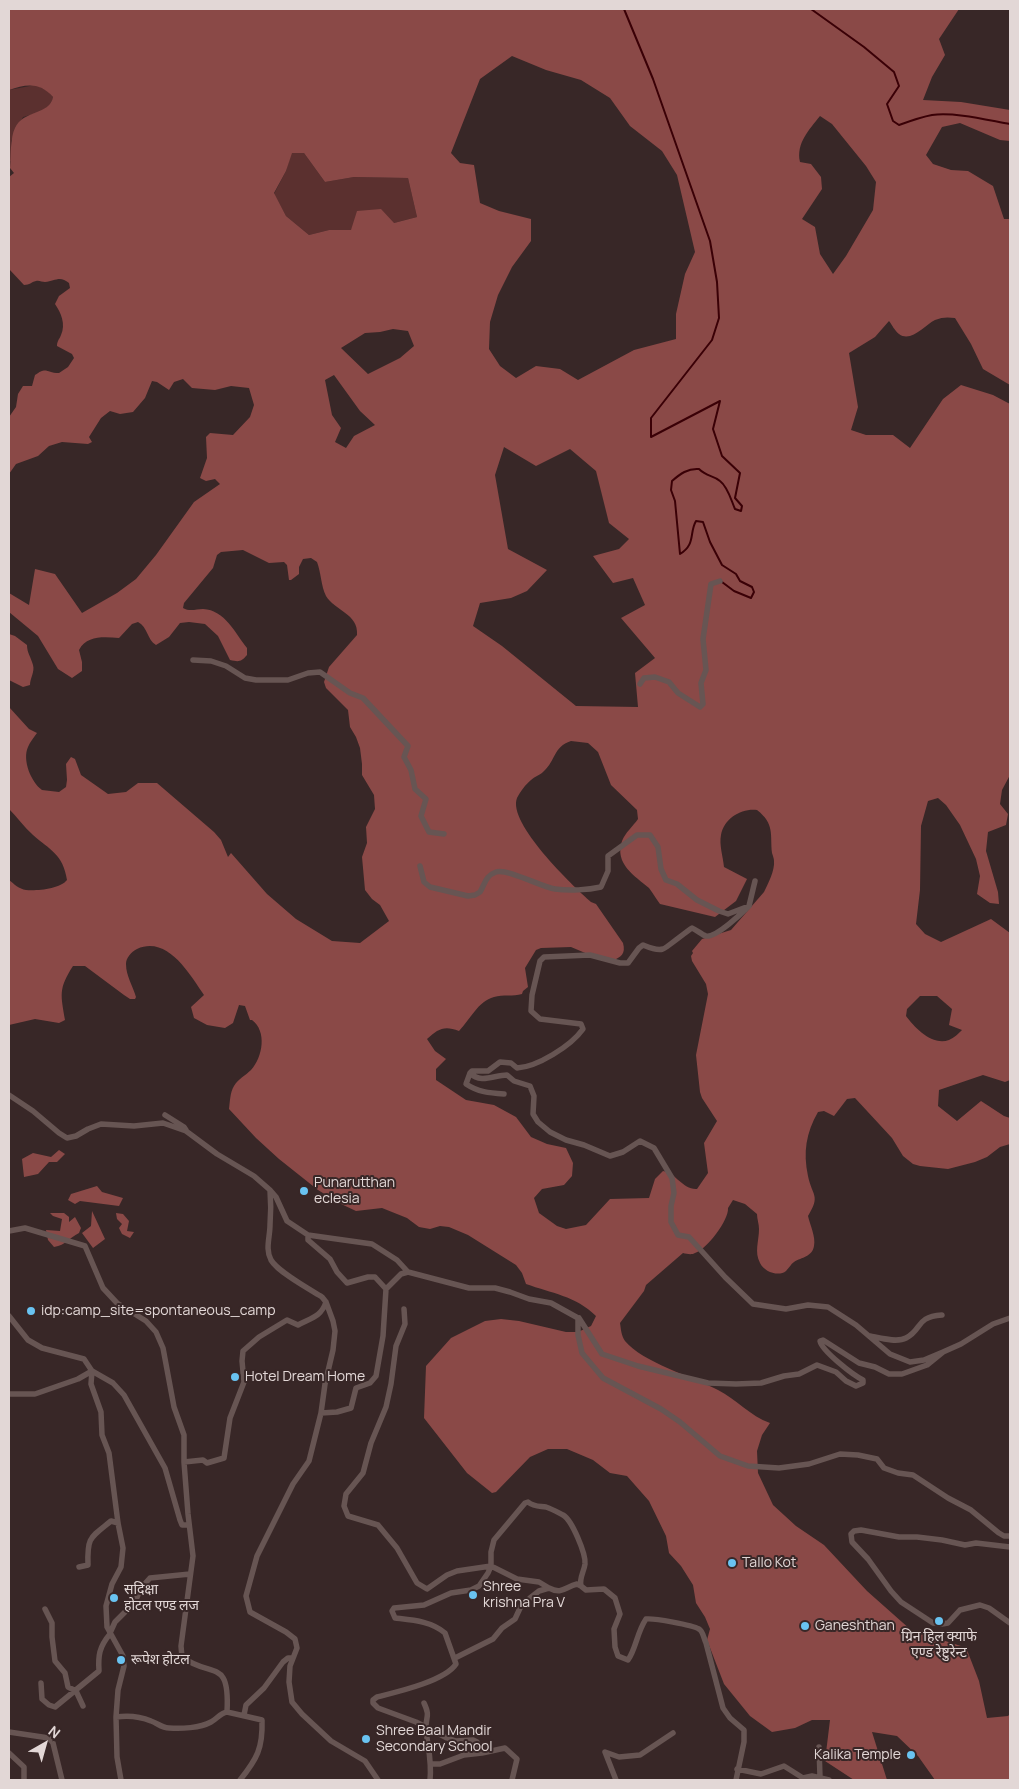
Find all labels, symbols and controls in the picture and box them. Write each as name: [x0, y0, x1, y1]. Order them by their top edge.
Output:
place label: Punarutthan eclesia: [314, 1175, 395, 1208]
marker: Punarutthan eclesia: [298, 1185, 310, 1197]
place label: idp:camp_site=spontaneous_camp: [41, 1303, 275, 1319]
marker: idp:camp_site=spontaneous_camp: [25, 1305, 37, 1317]
place label: Hotel Dream Home: [245, 1369, 365, 1385]
marker: Hotel Dream Home: [229, 1371, 241, 1383]
place label: Tallo Kot: [742, 1555, 796, 1571]
marker: Tallo Kot: [726, 1557, 738, 1569]
place label: Shree krishna Pra V: [483, 1579, 565, 1611]
place label: सदिक्षा होटल एण्ड लज: [124, 1582, 199, 1614]
marker: Shree krishna Pra V: [467, 1589, 479, 1601]
marker: सदिक्षा होटल एण्ड लज: [108, 1592, 120, 1604]
marker: ग्रिन हिल क्याफे एण्ड रेष्टुरेन्ट: [933, 1615, 945, 1627]
place label: Ganeshthan: [815, 1618, 895, 1634]
marker: Ganeshthan: [799, 1620, 811, 1632]
place label: ग्रिन हिल क्याफे एण्ड रेष्टुरेन्ट: [901, 1629, 977, 1661]
place label: रूपेश होटल: [131, 1652, 190, 1668]
marker: रूपेश होटल: [115, 1654, 127, 1666]
north arrow: [20, 1719, 70, 1769]
text: N: [45, 1721, 64, 1742]
place label: Shree Baal Mandir Secondary School: [376, 1723, 493, 1755]
marker: Shree Baal Mandir Secondary School: [360, 1733, 372, 1745]
place label: Kalika Temple: [814, 1747, 901, 1763]
marker: Kalika Temple: [905, 1749, 917, 1761]

